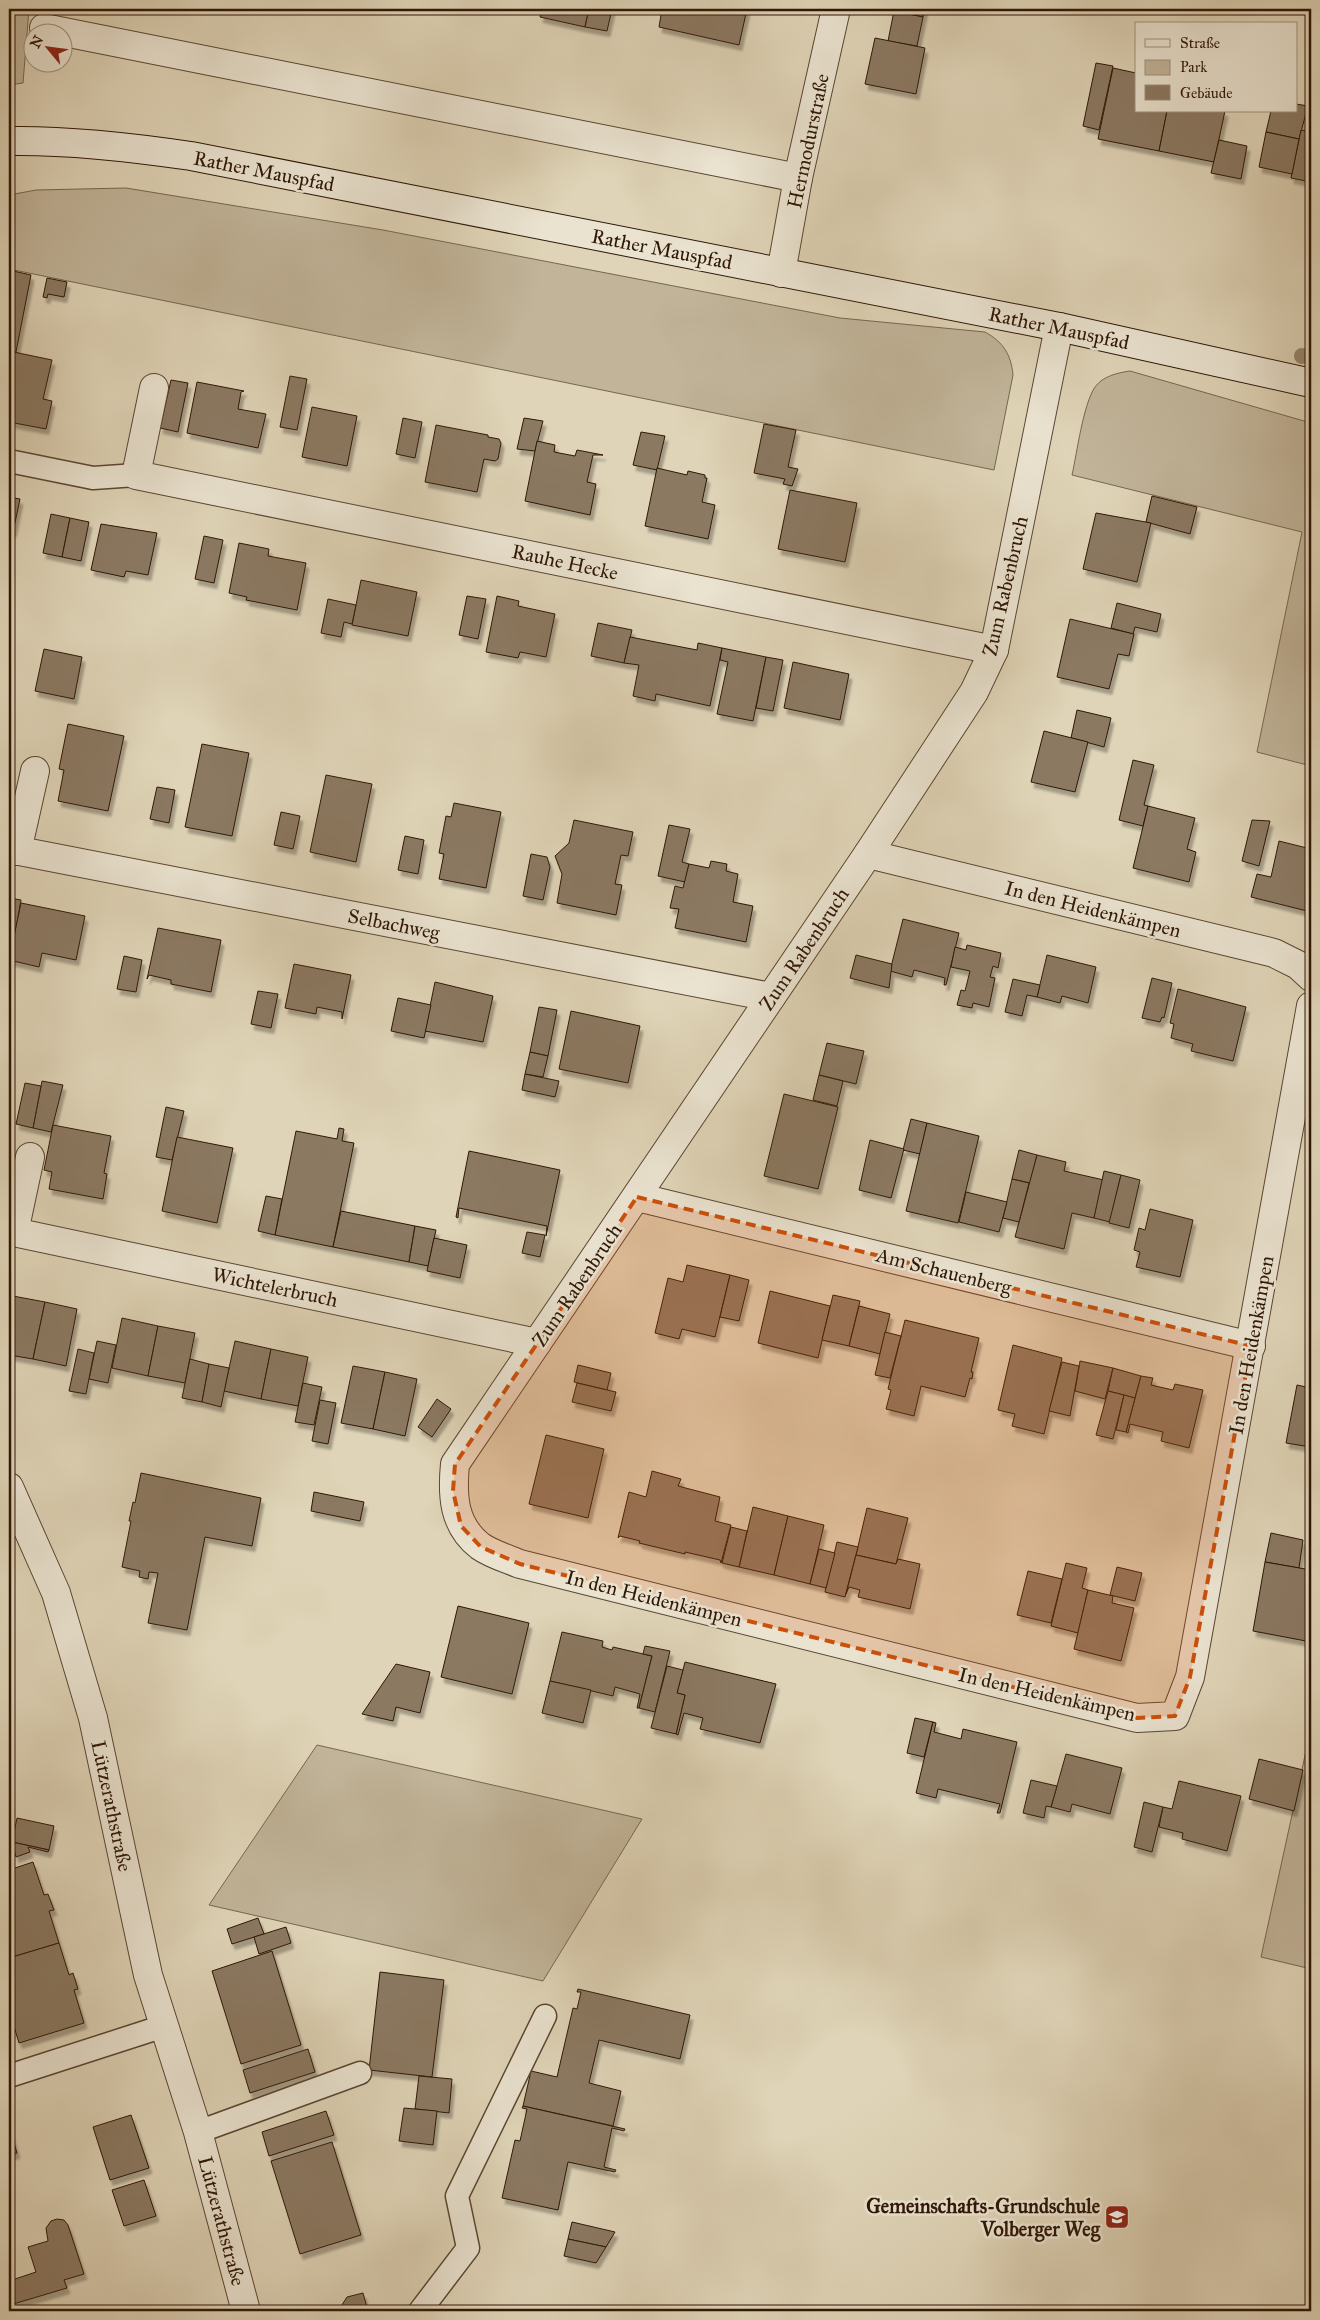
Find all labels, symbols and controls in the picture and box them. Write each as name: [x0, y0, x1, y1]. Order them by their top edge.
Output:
north arrow: [22, 22, 72, 72]
legend: [1135, 22, 1298, 112]
text: N: [27, 33, 47, 51]
text: Straße: [1180, 34, 1220, 52]
text: Park: [1180, 58, 1207, 76]
street label: Hermodurstraße: [782, 71, 834, 211]
text: Gebäude: [1180, 84, 1233, 102]
street label: Rather Mauspfad: [192, 146, 336, 196]
street label: Rather Mauspfad: [590, 224, 734, 274]
street label: Rather Mauspfad: [987, 301, 1131, 355]
street label: Zum Rabenbruch: [977, 514, 1033, 658]
street label: Rauhe Hecke: [510, 539, 620, 585]
street label: In den Heidenkämpen: [1002, 875, 1184, 943]
street label: Zum Rabenbruch: [754, 883, 854, 1015]
street label: Selbachweg: [346, 903, 443, 946]
street label: Zum Rabenbruch: [527, 1219, 627, 1351]
street label: Am Schauenberg: [873, 1242, 1015, 1301]
street label: In den Heidenkämpen: [1223, 1254, 1279, 1436]
street label: Wichtelerbruch: [210, 1262, 340, 1312]
street label: In den Heidenkämpen: [563, 1564, 745, 1632]
street label: In den Heidenkämpen: [956, 1662, 1138, 1726]
street label: Lützerathstraße: [86, 1738, 138, 1874]
street label: Lützerathstraße: [193, 2154, 251, 2288]
place label: Gemeinschafts-Grundschule Volberger Weg: [866, 2194, 1101, 2242]
school or university icon: Gemeinschafts-Grundschule Volberger Weg: [1104, 2204, 1130, 2230]

